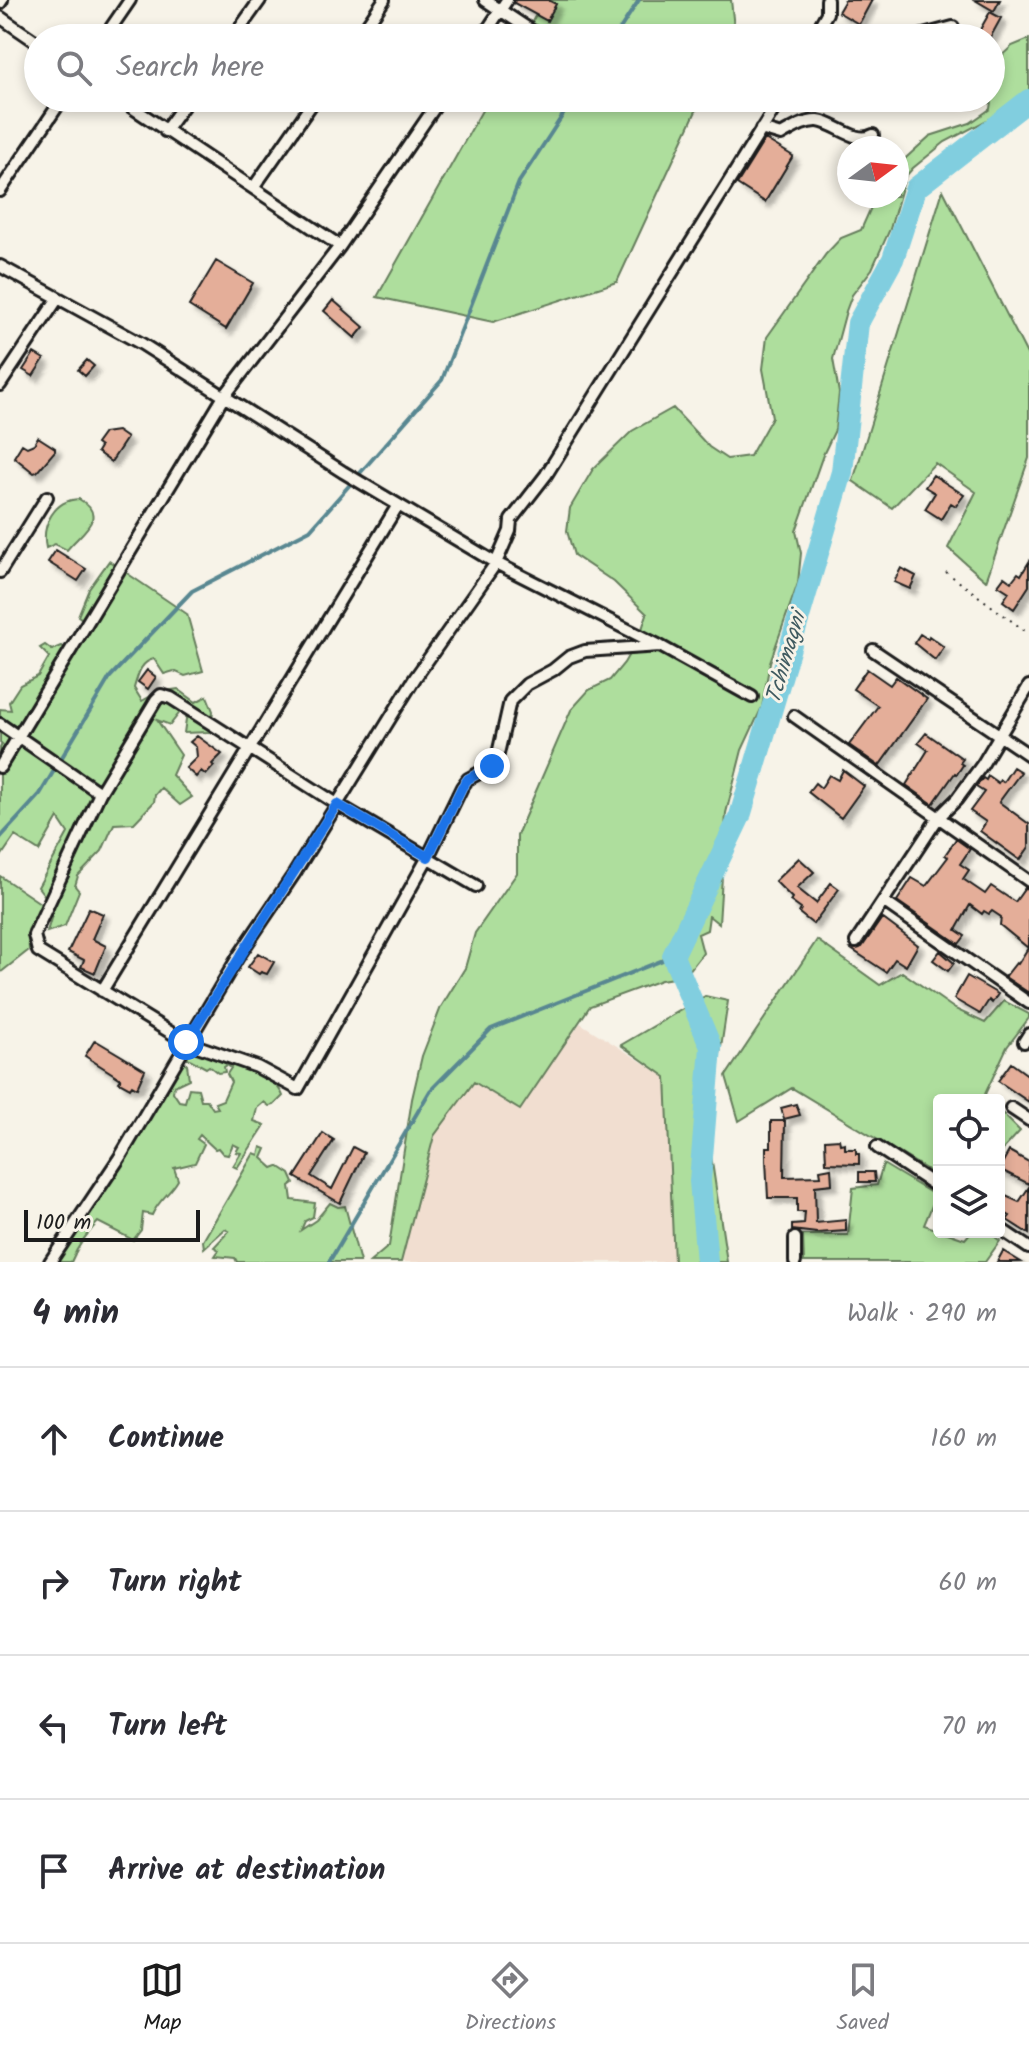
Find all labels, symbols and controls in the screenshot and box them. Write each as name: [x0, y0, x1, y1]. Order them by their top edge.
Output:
search box: [24, 24, 1005, 112]
text: Search here: [116, 44, 264, 92]
icon: search: [52, 46, 96, 90]
north arrow: [837, 136, 909, 208]
water label: Tchimagni: [757, 604, 818, 708]
route end: [474, 748, 510, 784]
route start: [168, 1024, 204, 1060]
map controls: [933, 1094, 1005, 1238]
button: locate: [933, 1094, 1005, 1166]
button: layers: [933, 1166, 1005, 1238]
scale bar: [24, 1206, 200, 1242]
text: 100 m: [36, 1206, 91, 1241]
text: 4 min: [32, 1287, 119, 1341]
text: Walk · 290 m: [847, 1293, 997, 1335]
text: Continue: [108, 1415, 224, 1463]
icon: ahead: [32, 1417, 76, 1461]
text: 160 m: [930, 1418, 997, 1460]
text: Turn right: [108, 1559, 241, 1607]
icon: right: [32, 1561, 76, 1605]
text: 60 m: [938, 1562, 997, 1604]
text: Turn left: [108, 1703, 227, 1751]
icon: left: [32, 1705, 76, 1749]
text: 70 m: [941, 1706, 997, 1748]
text: Arrive at destination: [108, 1847, 385, 1895]
icon: arrive: [32, 1849, 76, 1893]
tab: Map: [140, 1958, 184, 2041]
tab: Directions: [465, 1958, 556, 2041]
tab: Saved: [837, 1958, 889, 2041]

